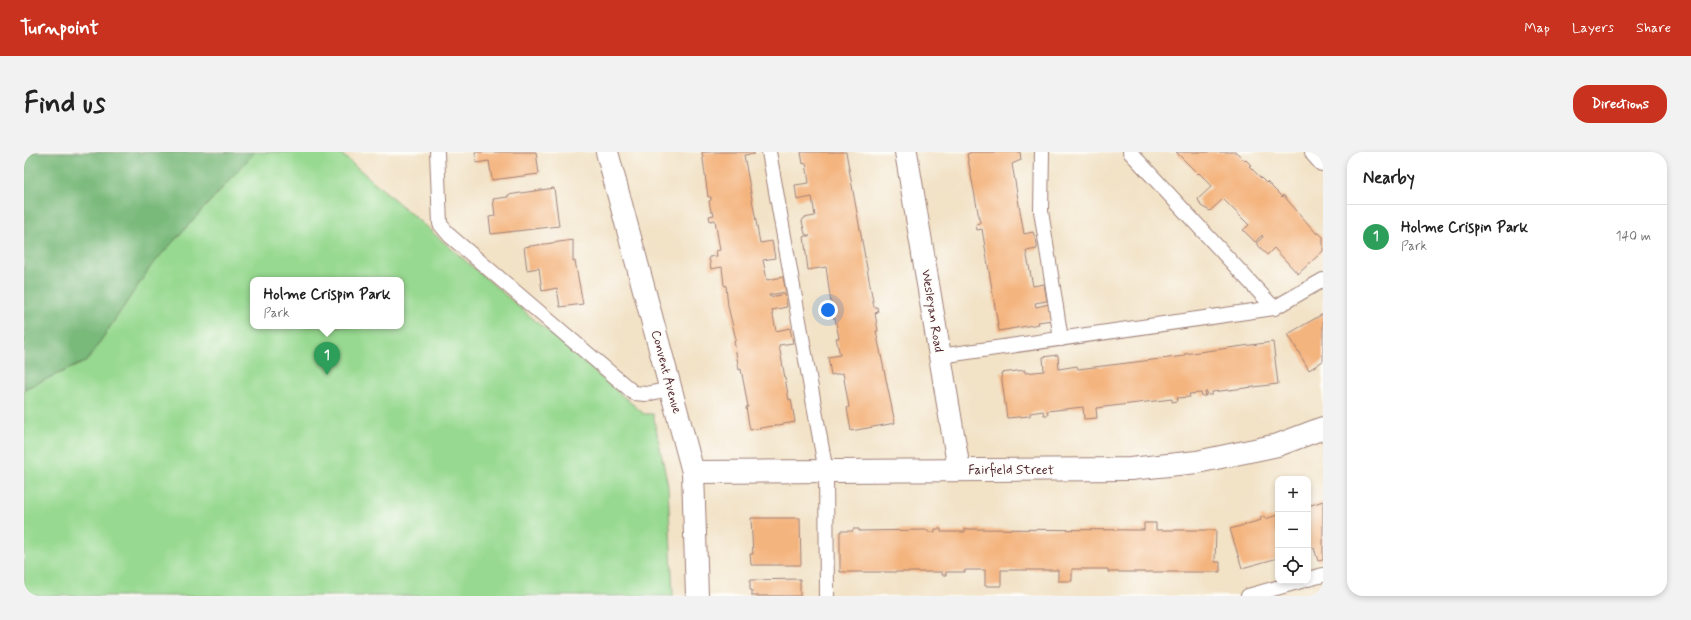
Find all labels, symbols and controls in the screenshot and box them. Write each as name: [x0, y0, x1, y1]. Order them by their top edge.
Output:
text: Turnpoint: [20, 16, 99, 41]
text: Map: [1524, 19, 1550, 37]
text: Layers: [1572, 19, 1614, 37]
text: Share: [1636, 19, 1671, 37]
button: Directions: [1573, 85, 1667, 123]
text: Find us: [24, 86, 105, 123]
text: Nearby: [1363, 167, 1415, 189]
text: Holme Crispin Park: [1401, 218, 1528, 238]
text: 1: [1373, 228, 1379, 245]
text: 140 m: [1616, 228, 1651, 245]
text: Park: [1401, 238, 1427, 255]
street label: Wesleyan Road: [917, 268, 947, 354]
popup: [250, 277, 404, 329]
text: Holme Crispin Park: [263, 285, 391, 305]
your location: [818, 300, 838, 320]
text: Park: [263, 305, 289, 322]
street label: Convent Avenue: [647, 328, 685, 416]
pin: 1: [314, 342, 340, 375]
street label: Fairfield Street: [968, 462, 1054, 479]
map controls: [1275, 476, 1311, 584]
button: +: [1275, 476, 1311, 512]
button: −: [1275, 512, 1311, 548]
button: locate: [1275, 548, 1311, 584]

